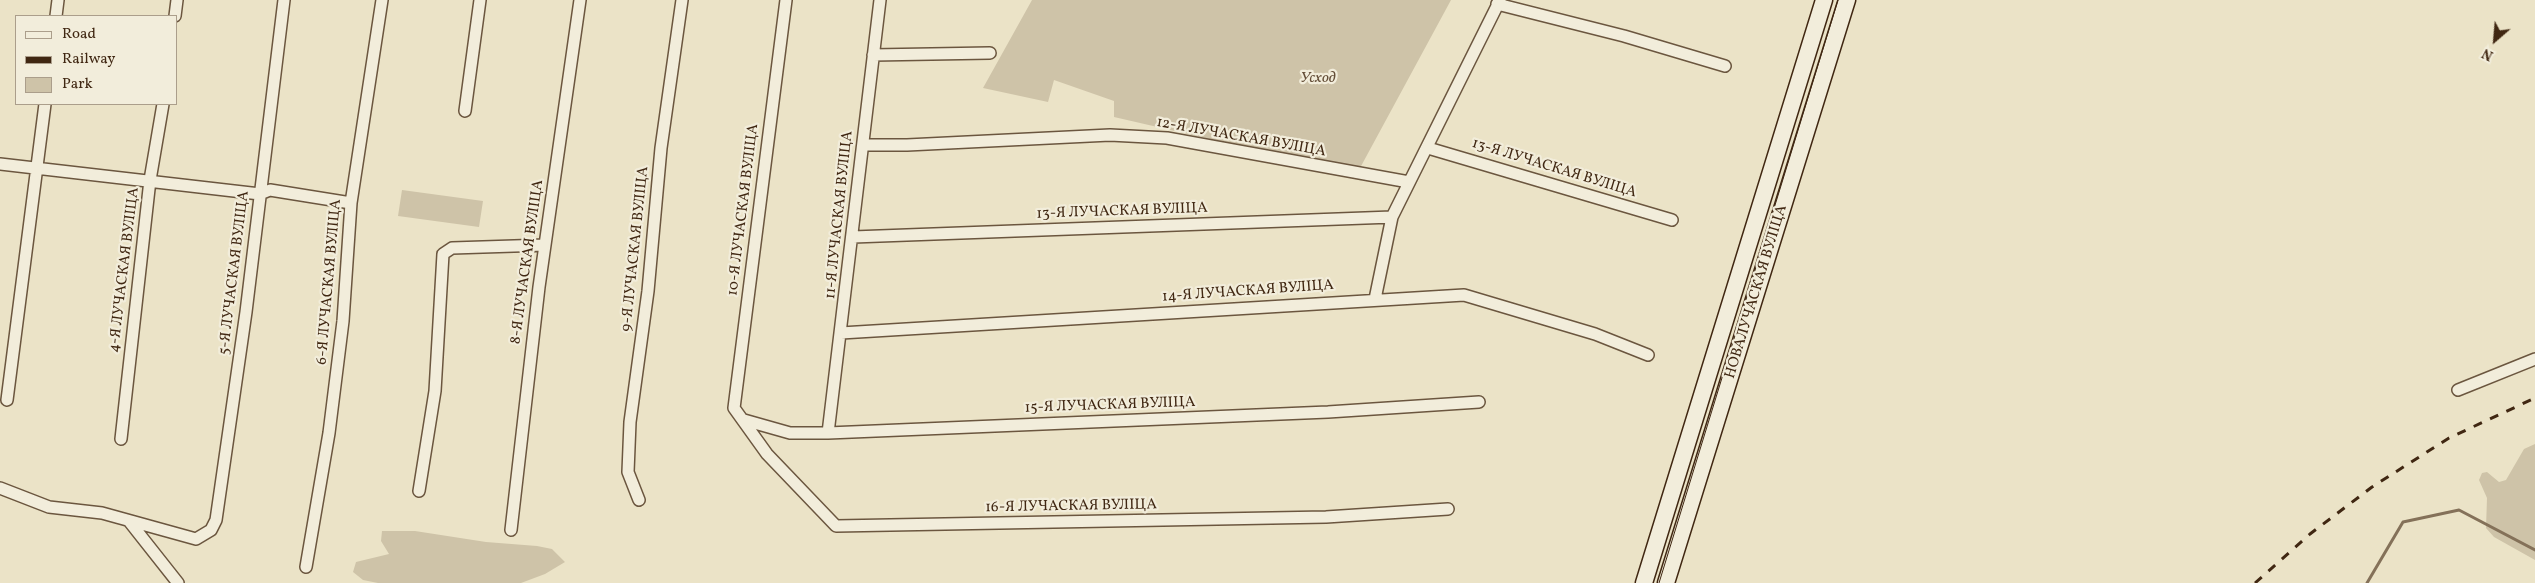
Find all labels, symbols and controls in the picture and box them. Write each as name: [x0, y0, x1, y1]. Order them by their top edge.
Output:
legend: [15, 15, 178, 105]
north arrow: [2470, 15, 2520, 65]
text: Road: [62, 24, 96, 45]
text: N: [2479, 43, 2497, 65]
text: Railway: [62, 49, 115, 70]
park label: Усход: [1301, 70, 1335, 88]
text: Park: [62, 74, 93, 95]
street label: 12-Я ЛУЧАСКАЯ ВУЛІЦА: [1155, 114, 1327, 162]
street label: 10-Я ЛУЧАСКАЯ ВУЛІЦА: [725, 123, 763, 297]
street label: 11-Я ЛУЧАСКАЯ ВУЛІЦА: [822, 130, 858, 300]
street label: 13-Я ЛУЧАСКАЯ ВУЛІЦА: [1469, 135, 1639, 203]
street label: 9-Я ЛУЧАСКАЯ ВУЛІЦА: [618, 165, 654, 333]
street label: 8-Я ЛУЧАСКАЯ ВУЛІЦА: [508, 179, 548, 345]
street label: 4-Я ЛУЧАСКАЯ ВУЛІЦА: [106, 186, 144, 354]
street label: 5-Я ЛУЧАСКАЯ ВУЛІЦА: [216, 190, 254, 356]
street label: 6-Я ЛУЧАСКАЯ ВУЛІЦА: [314, 199, 346, 365]
street label: 13-Я ЛУЧАСКАЯ ВУЛІЦА: [1036, 200, 1208, 224]
street label: НОВАЛУЧАСКАЯ ВУЛІЦА: [1722, 203, 1792, 381]
street label: 14-Я ЛУЧАСКАЯ ВУЛІЦА: [1161, 277, 1335, 307]
street label: 15-Я ЛУЧАСКАЯ ВУЛІЦА: [1024, 394, 1196, 418]
street label: 16-Я ЛУЧАСКАЯ ВУЛІЦА: [985, 497, 1157, 517]

